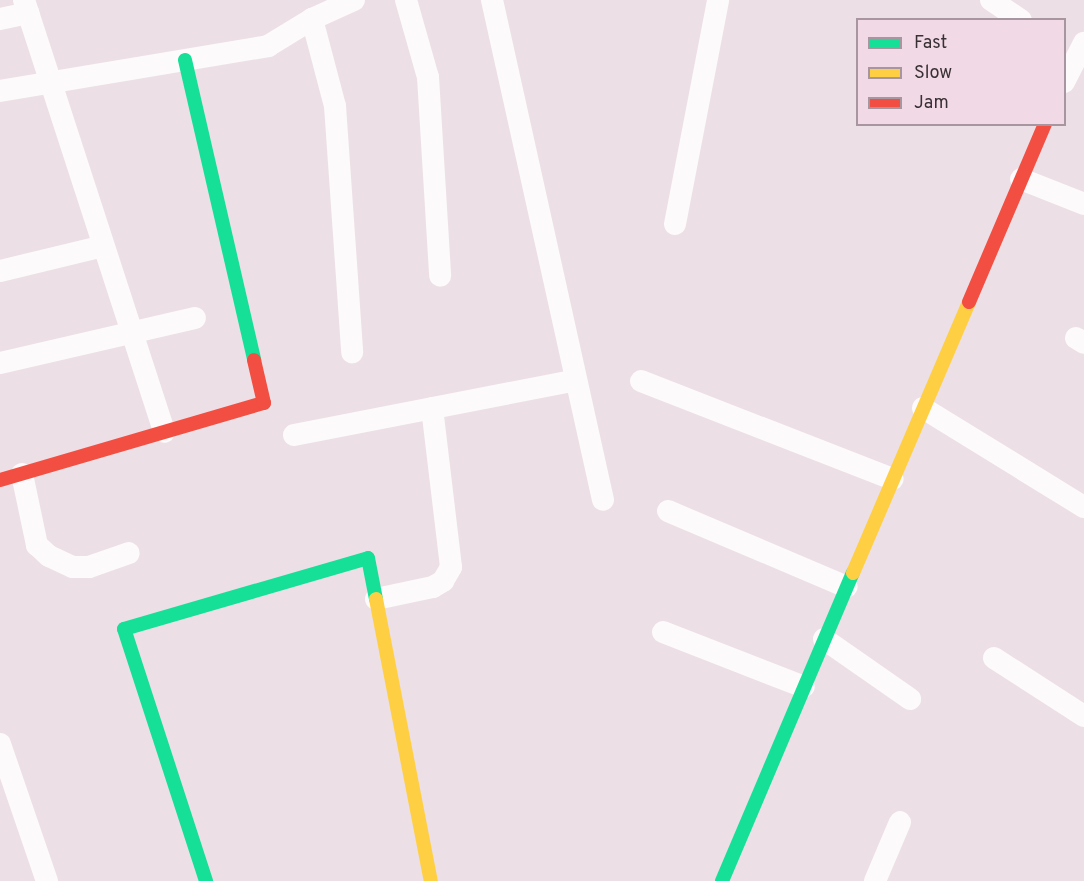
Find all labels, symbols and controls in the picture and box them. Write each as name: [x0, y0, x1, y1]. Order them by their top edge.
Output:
legend: [856, 18, 1066, 126]
text: Fast: [914, 32, 947, 55]
text: Slow: [914, 62, 952, 85]
text: Jam: [914, 92, 949, 115]

